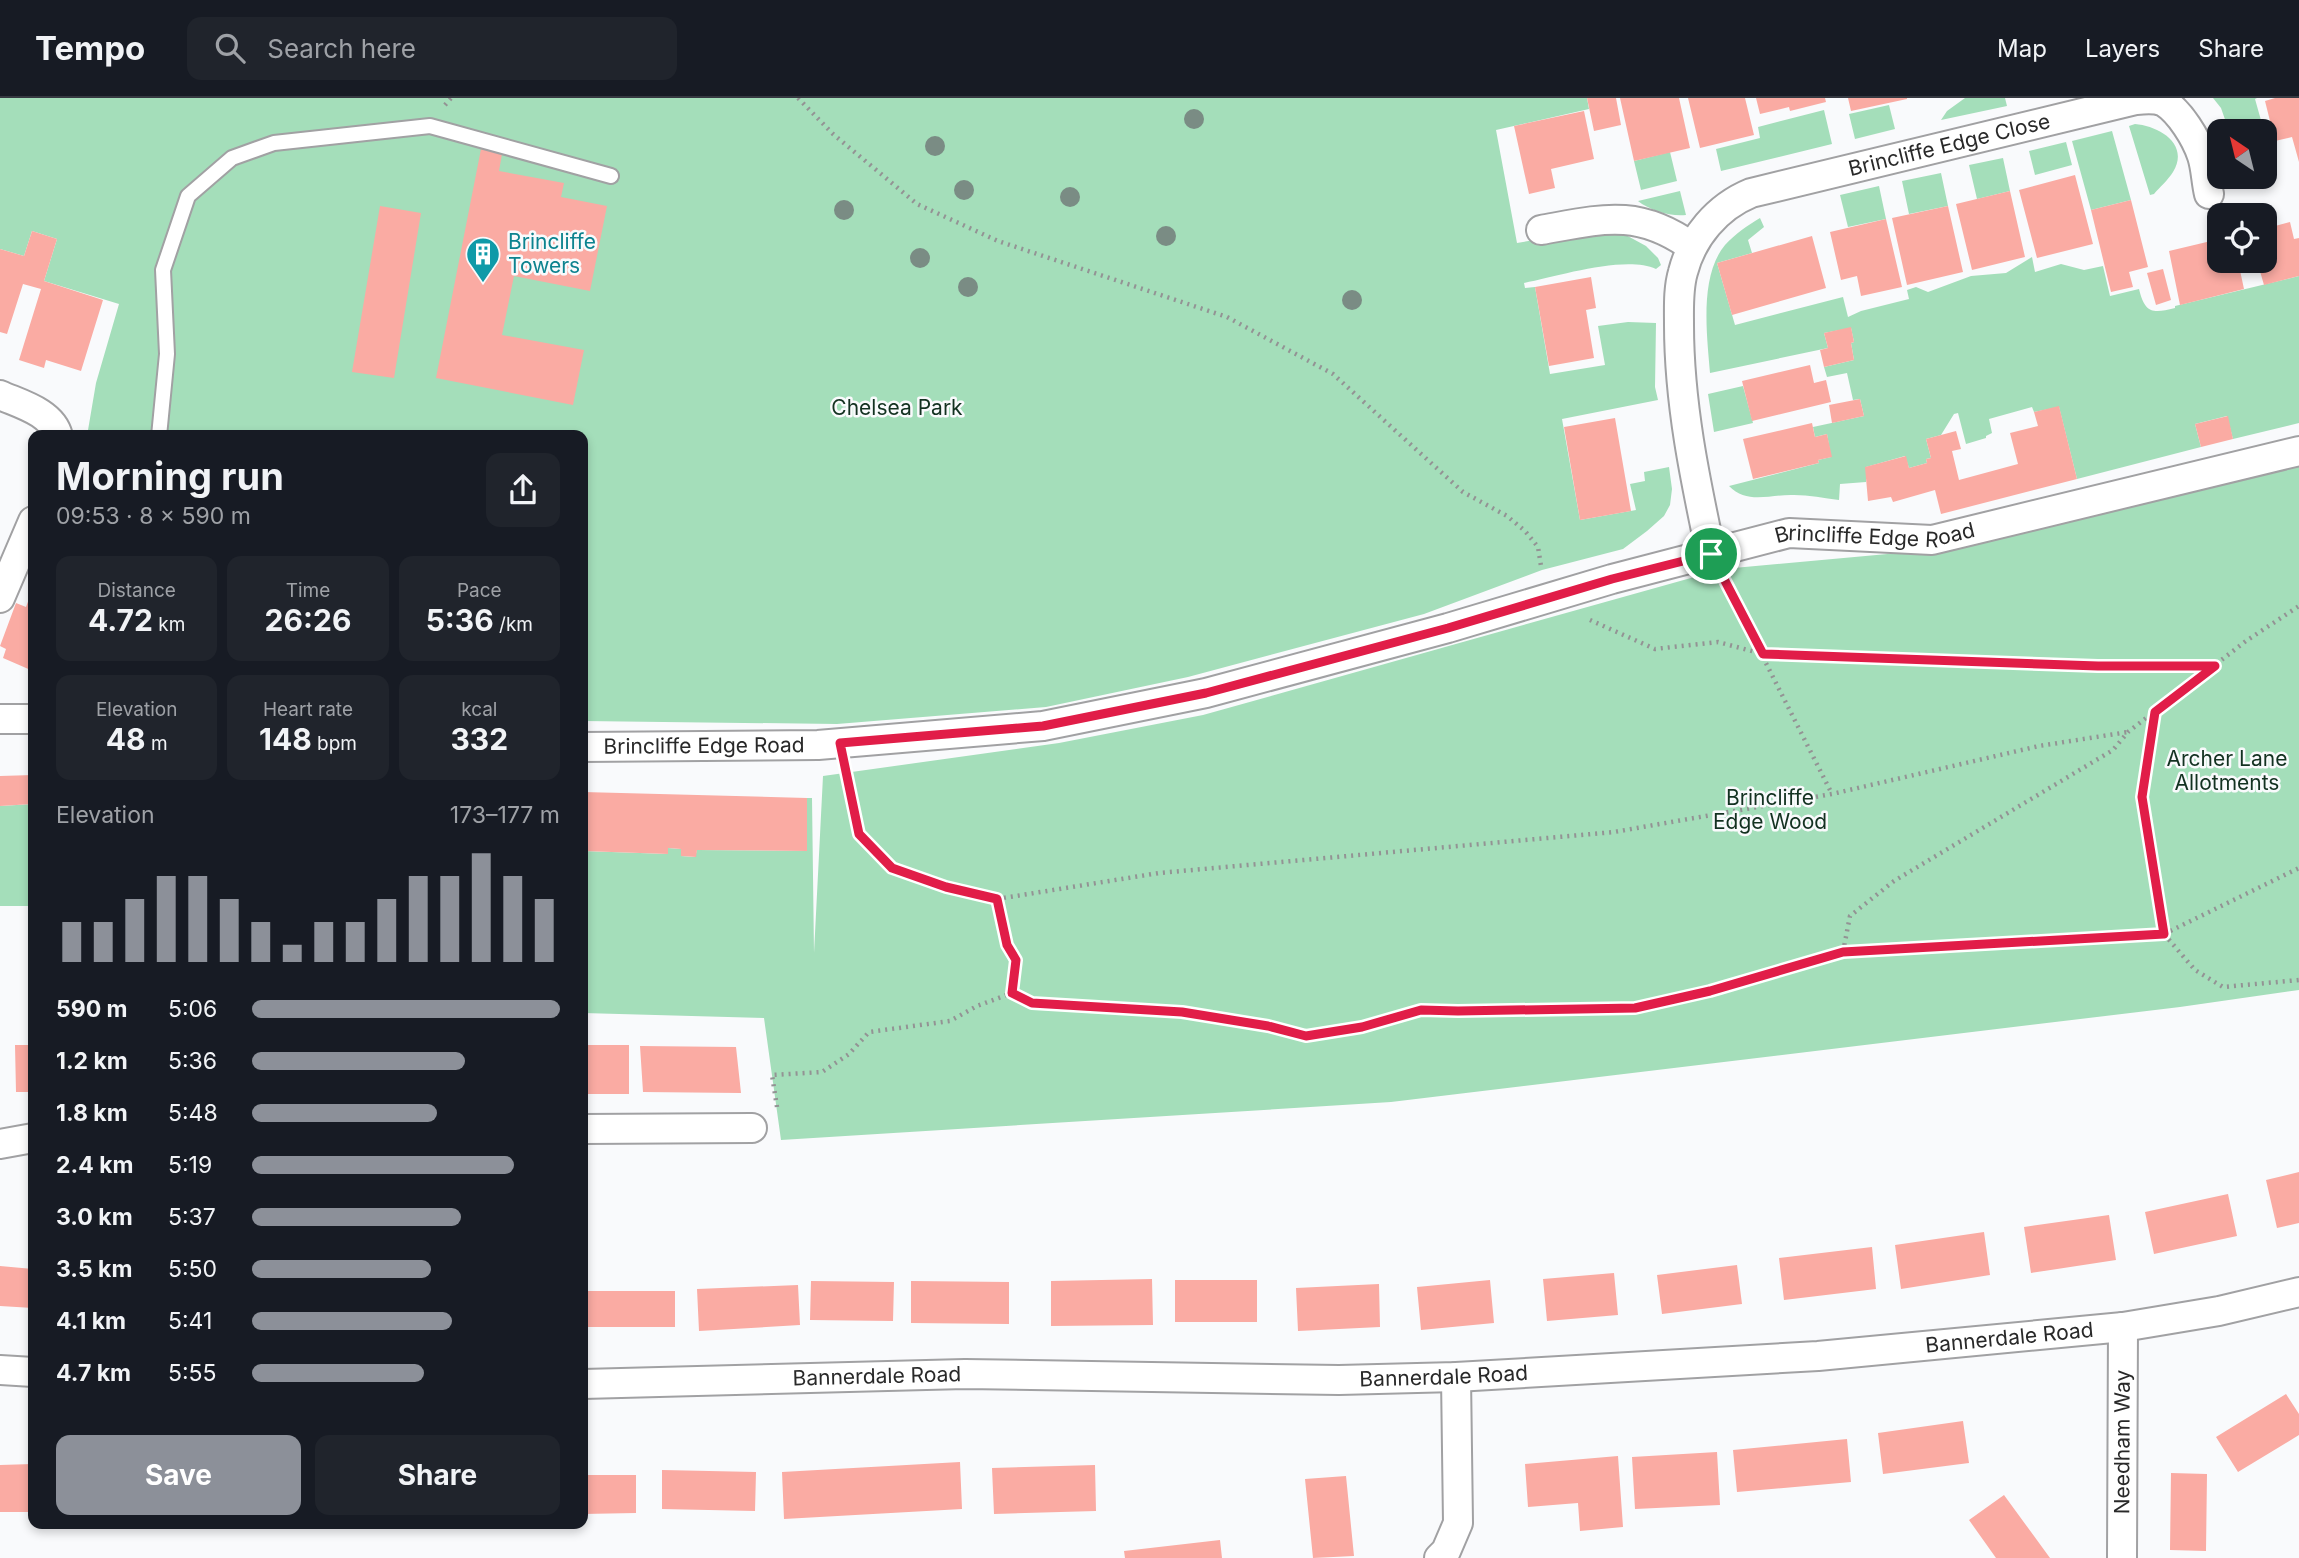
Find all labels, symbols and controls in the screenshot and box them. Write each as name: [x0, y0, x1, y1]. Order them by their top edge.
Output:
search box: [187, 17, 677, 80]
text: Tempo: [35, 28, 145, 68]
icon: search: [211, 29, 249, 67]
text: Search here: [267, 33, 416, 64]
text: Map: [1997, 34, 2047, 63]
text: Layers: [2085, 34, 2160, 63]
text: Share: [2198, 34, 2264, 63]
street label: Brincliffe Edge Close: [1846, 108, 2053, 181]
north arrow: [2207, 119, 2277, 189]
map controls: [2207, 119, 2277, 273]
button: locate: [2207, 203, 2277, 273]
place label: Brincliffe Towers: [508, 229, 596, 278]
building icon: Brincliffe Towers: [464, 235, 502, 284]
park label: Chelsea Park: [831, 395, 963, 420]
text: Morning run: [56, 453, 284, 499]
button: share: [486, 453, 560, 527]
text: 09:53 · 8 × 590 m: [56, 502, 251, 530]
street label: Brincliffe Edge Road: [1772, 517, 1977, 552]
pin: [1681, 524, 1741, 584]
icon: arrive: [1692, 535, 1730, 573]
text: Distance: [97, 579, 176, 602]
text: Time: [286, 579, 330, 602]
text: Pace: [457, 579, 502, 602]
text: 4.72: [88, 602, 153, 638]
text: 26:26: [265, 602, 351, 638]
text: 5:36: [426, 602, 494, 638]
text: km: [153, 613, 185, 636]
text: /km: [494, 613, 533, 636]
text: Elevation: [96, 698, 177, 721]
text: Heart rate: [263, 698, 353, 721]
text: kcal: [461, 698, 497, 721]
text: 48: [106, 721, 146, 757]
text: 148: [259, 721, 312, 757]
text: 332: [451, 721, 508, 757]
text: m: [146, 732, 168, 755]
text: bpm: [312, 732, 357, 755]
street label: Brincliffe Edge Road: [603, 732, 805, 759]
park label: Archer Lane Allotments: [2167, 746, 2287, 795]
park label: Brincliffe Edge Wood: [1713, 785, 1827, 834]
text: Elevation: [56, 801, 155, 829]
text: 173–177 m: [450, 801, 560, 829]
text: 590 m: [56, 995, 128, 1023]
text: 5:06: [168, 995, 217, 1023]
text: 1.2 km: [56, 1047, 128, 1075]
text: 5:36: [168, 1047, 217, 1075]
text: 1.8 km: [56, 1099, 128, 1127]
text: 5:48: [168, 1099, 218, 1127]
text: 2.4 km: [56, 1151, 134, 1179]
text: 5:19: [168, 1151, 212, 1179]
text: 3.0 km: [56, 1203, 133, 1231]
text: 5:37: [168, 1203, 216, 1231]
text: 3.5 km: [56, 1255, 132, 1283]
text: 5:50: [168, 1255, 217, 1283]
text: 4.1 km: [56, 1307, 126, 1335]
text: 5:41: [168, 1307, 212, 1335]
street label: Bannerdale Road: [1924, 1317, 2094, 1358]
text: 4.7 km: [56, 1359, 131, 1387]
text: 5:55: [168, 1359, 217, 1387]
street label: Bannerdale Road: [1359, 1360, 1529, 1391]
street label: Bannerdale Road: [792, 1361, 962, 1391]
street label: Needham Way: [2109, 1369, 2135, 1514]
button: Save: [56, 1435, 301, 1515]
button: Share: [315, 1435, 560, 1515]

